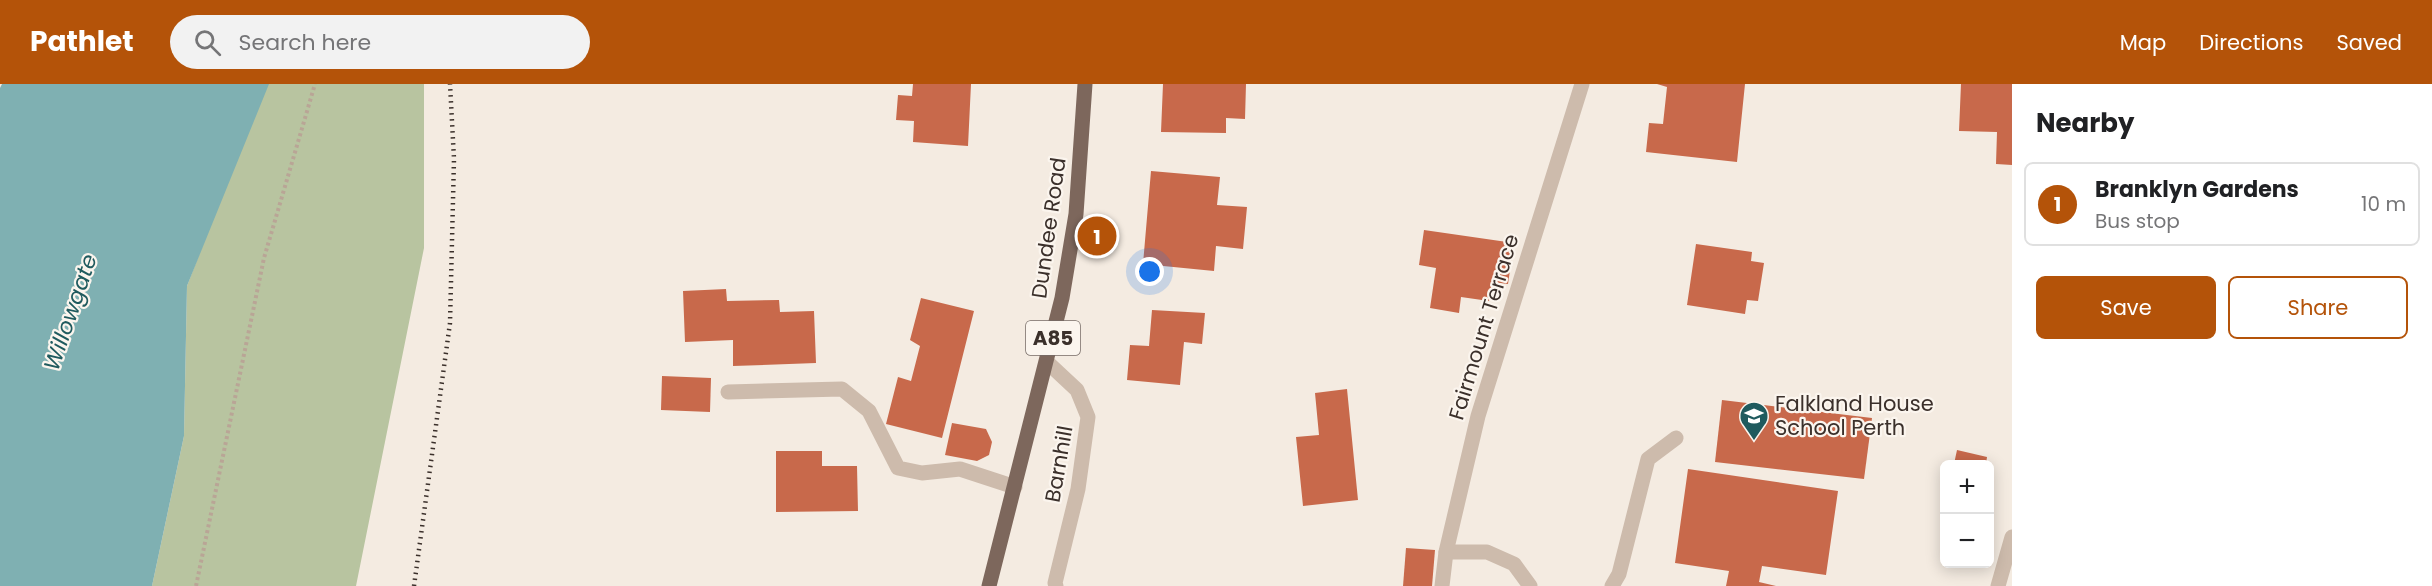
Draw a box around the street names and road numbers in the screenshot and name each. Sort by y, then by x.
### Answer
street label: Dundee Road [1024,156,1073,300]
street label: Fairmount Terrace [1441,230,1526,423]
road number: A85 [1026,321,1080,355]
street label: Barnhill [1038,423,1079,504]

